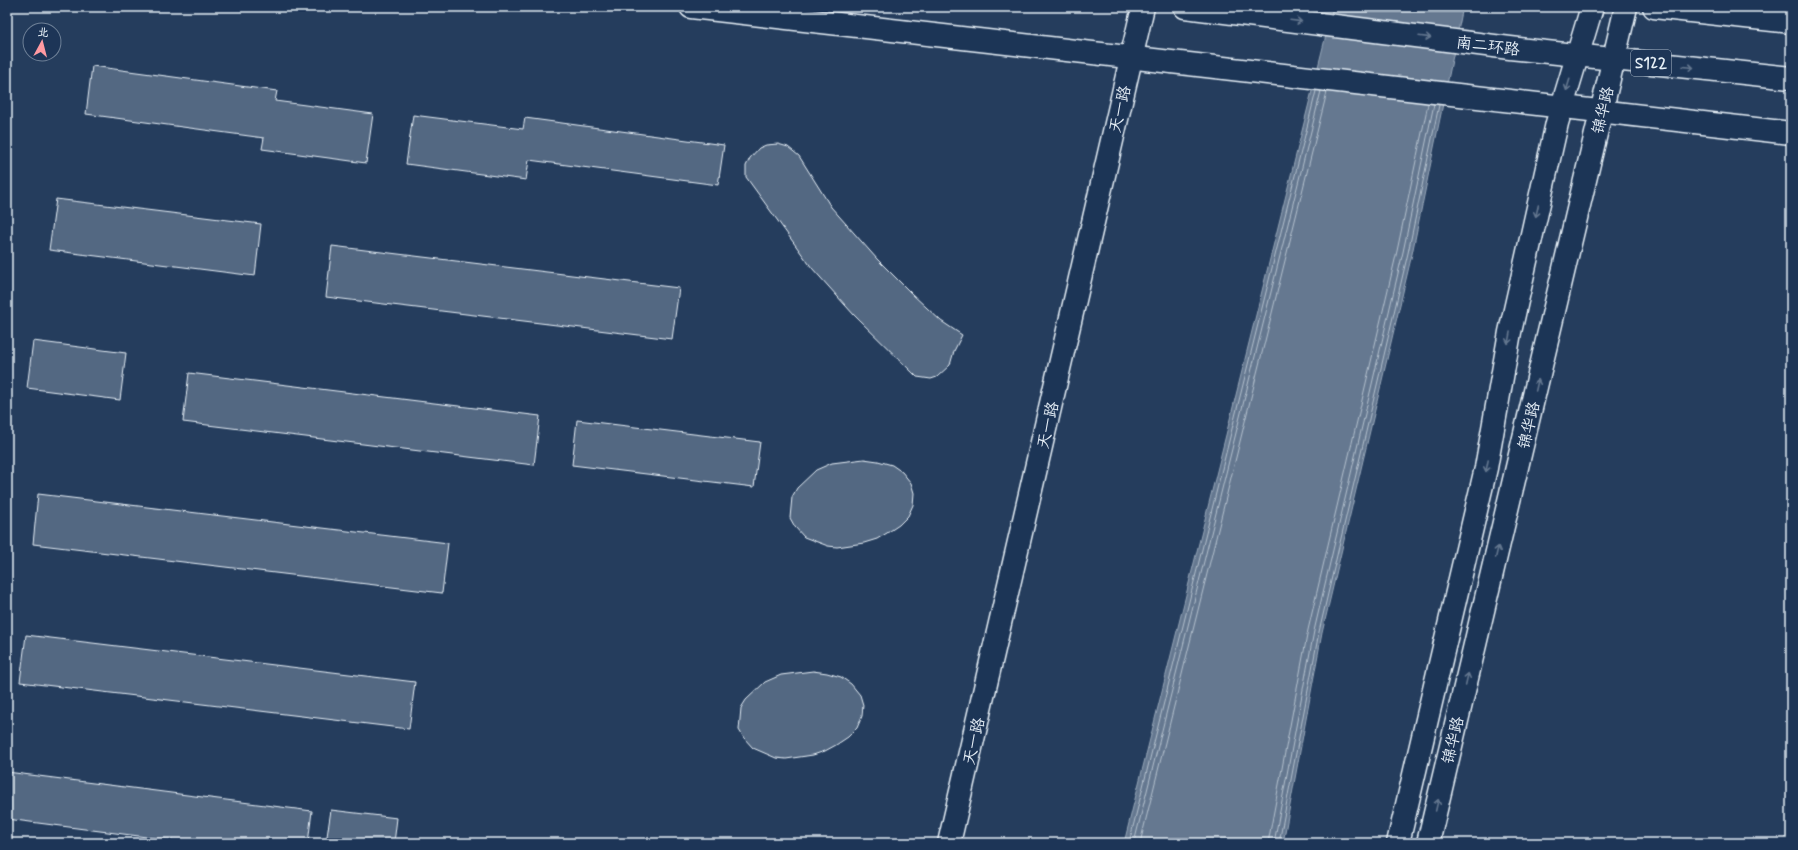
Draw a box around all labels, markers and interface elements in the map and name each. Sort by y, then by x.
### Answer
one-way arrow [1289,17,1302,25]
north arrow [22,22,62,62]
text: 北 [37,25,49,41]
street label: 南二环路 [1455,32,1521,61]
one-way arrow [1418,33,1431,41]
road number: S122 [1631,50,1671,76]
one-way arrow [1681,63,1694,71]
one-way arrow [1564,78,1571,91]
street label: 天一路 [1105,84,1136,135]
street label: 锦华路 [1588,85,1619,136]
one-way arrow [1533,204,1540,217]
one-way arrow [1505,331,1513,344]
one-way arrow [1534,379,1541,392]
street label: 天一路 [1033,400,1064,451]
street label: 锦华路 [1514,400,1545,451]
one-way arrow [1482,459,1490,472]
one-way arrow [1494,546,1502,559]
one-way arrow [1464,672,1471,685]
street label: 锦华路 [1438,715,1469,766]
street label: 天一路 [959,716,990,767]
one-way arrow [1434,799,1441,812]

